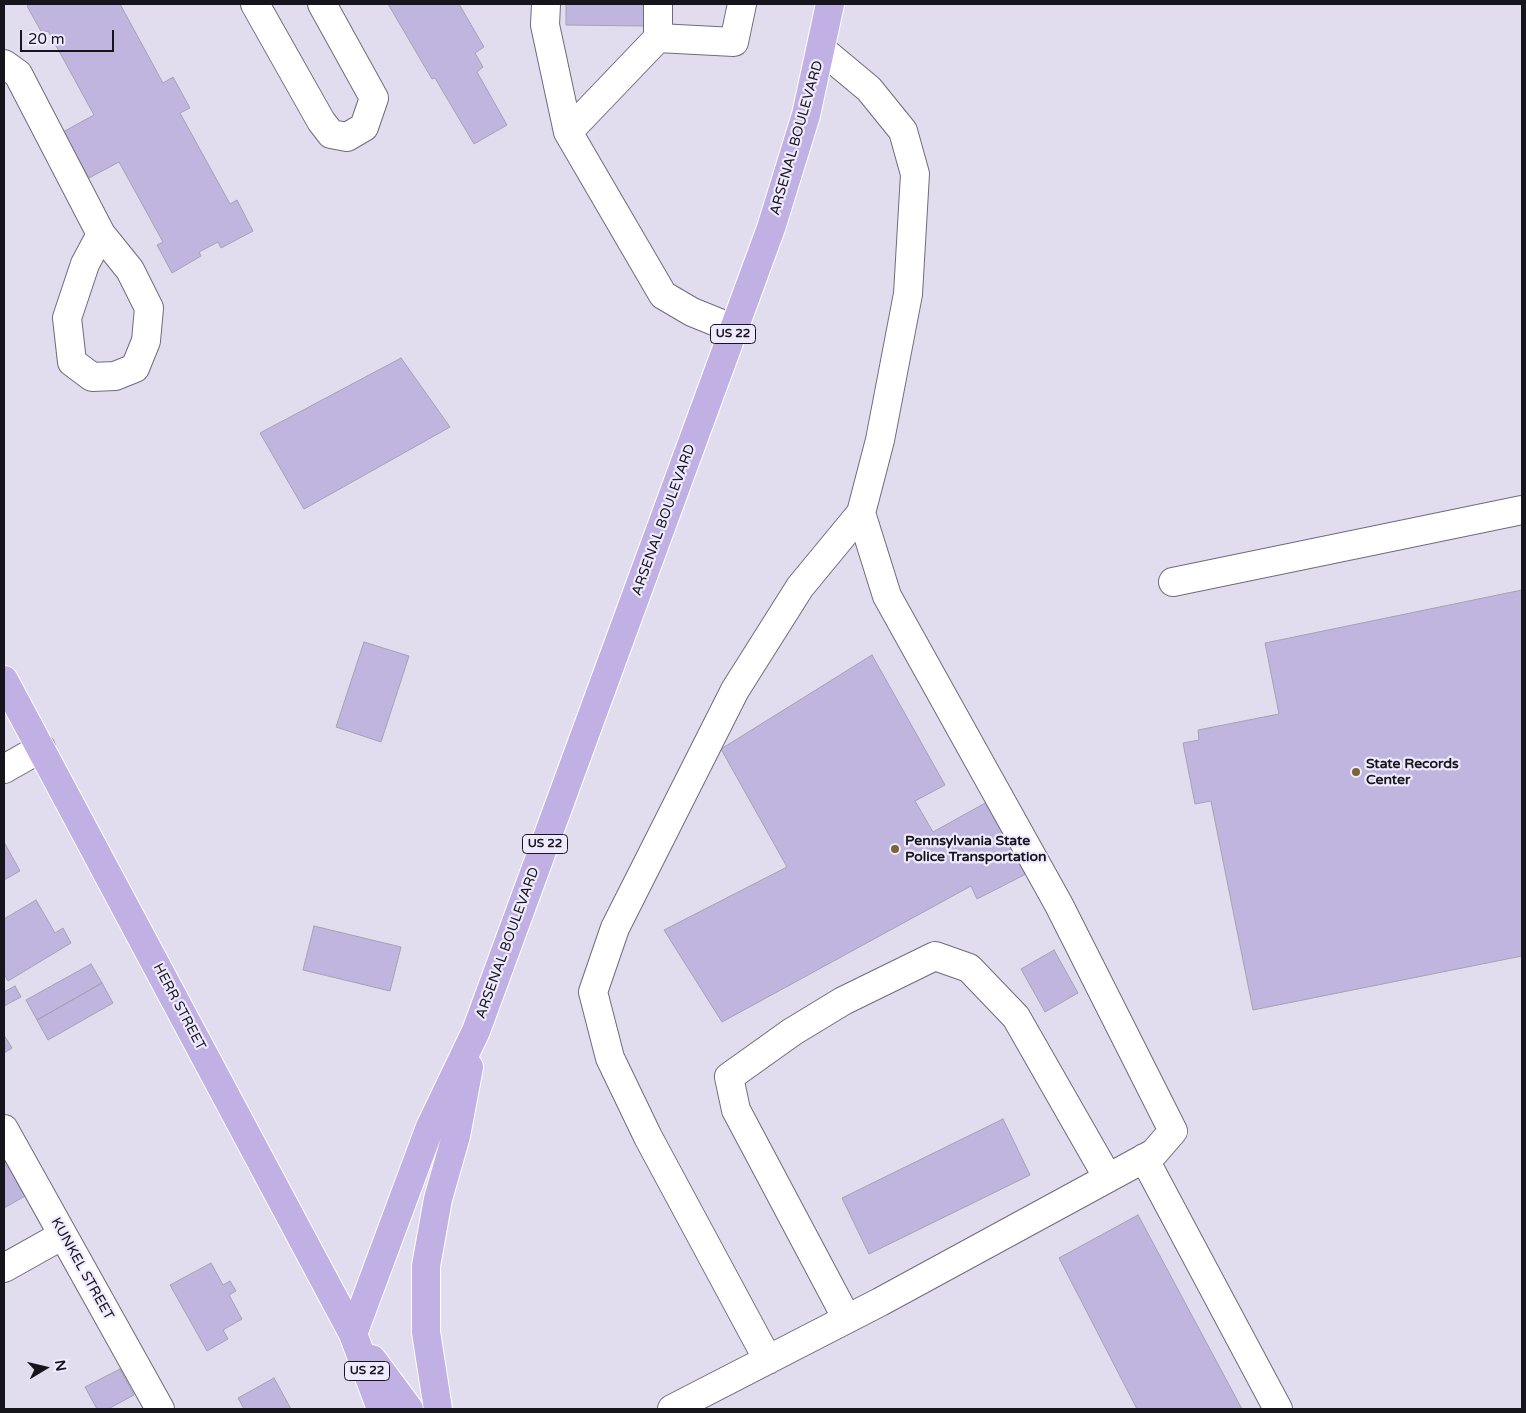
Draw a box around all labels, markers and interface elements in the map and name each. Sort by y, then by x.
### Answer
scale bar [22,20,116,52]
text: 20 m [28,30,65,48]
street label: ARSENAL BOULEVARD [767,59,827,217]
road number: US 22 [710,324,756,344]
street label: ARSENAL BOULEVARD [629,442,699,598]
place label: State Records Center [1366,756,1459,789]
marker: State Records Center [1350,766,1362,778]
place label: Pennsylvania State Police Transportation [905,833,1046,866]
road number: US 22 [522,834,568,854]
marker: Pennsylvania State Police Transportation [889,843,901,855]
street label: ARSENAL BOULEVARD [473,865,543,1021]
street label: HERR STREET [149,961,209,1053]
street label: KUNKEL STREET [47,1215,117,1323]
north arrow [20,1343,70,1393]
text: N [51,1359,70,1372]
road number: US 22 [344,1362,390,1380]

